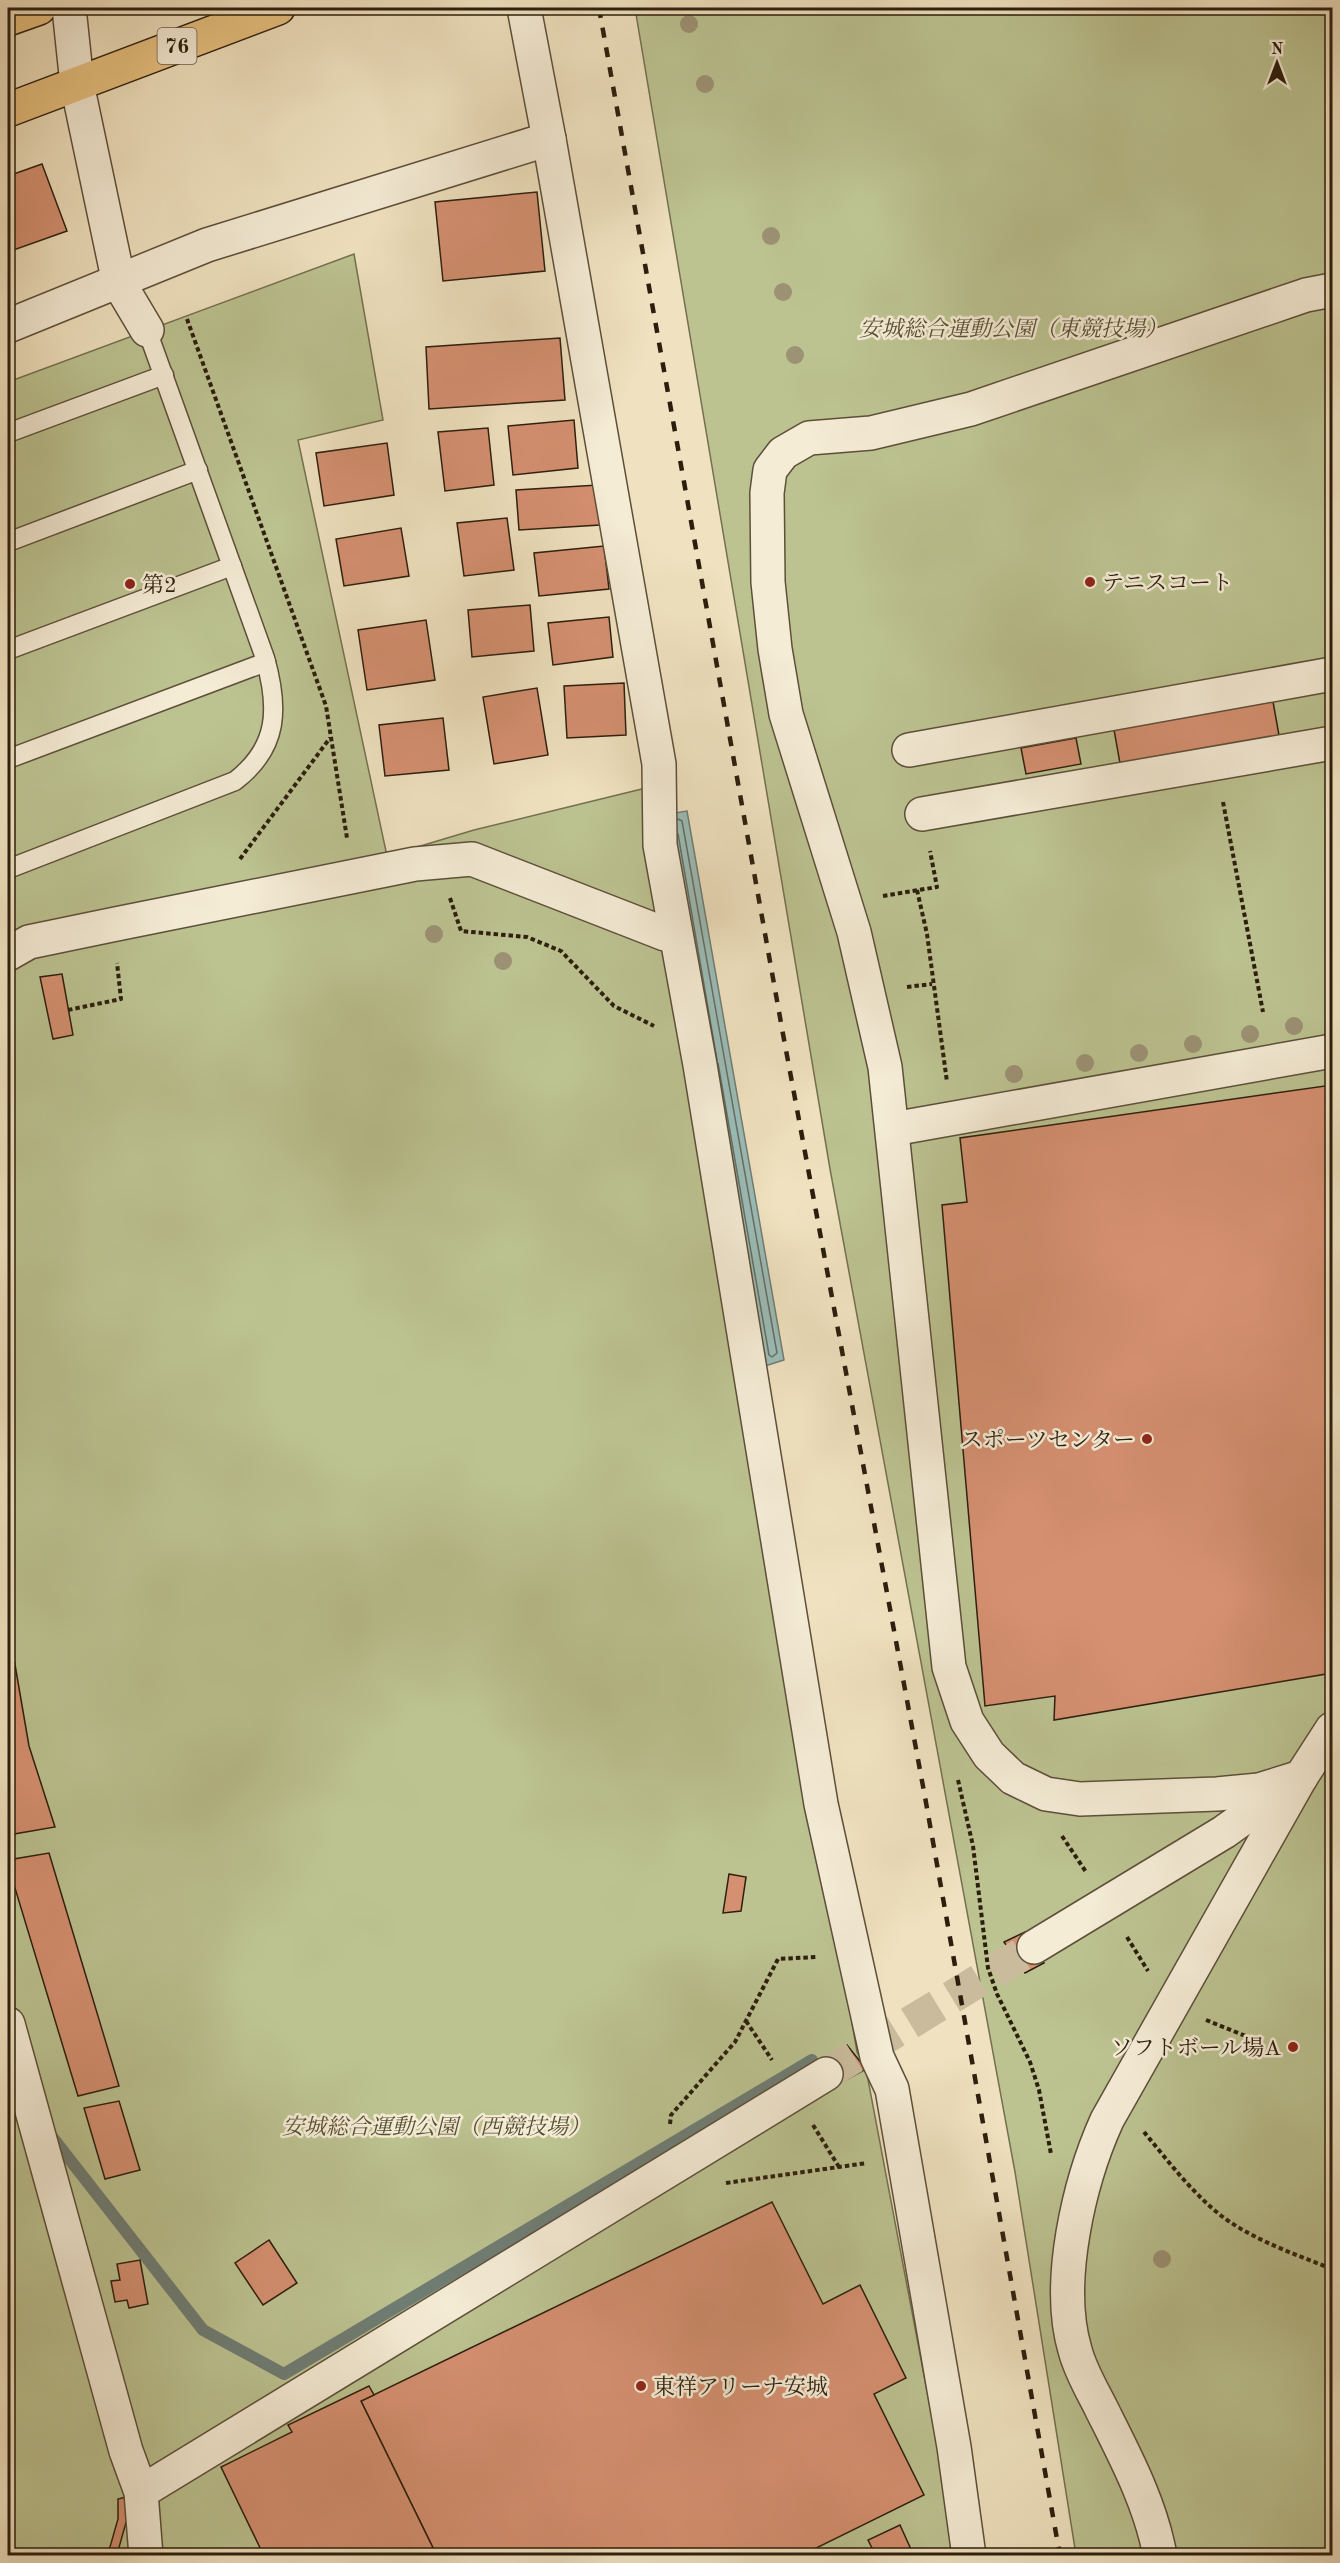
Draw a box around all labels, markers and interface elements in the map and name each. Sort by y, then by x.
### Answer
road number: 76 [158,28,196,64]
north arrow [1247,33,1307,93]
text: N [1271,42,1284,58]
park label: 安城総合運動公園（東競技場） [859,317,1167,341]
place label: 第2 [142,573,177,597]
place label: テニスコート [1102,573,1233,595]
marker: テニスコート [1083,575,1097,589]
marker: 第2 [123,577,137,591]
place label: スポーツセンター [961,1429,1135,1452]
marker: スポーツセンター [1140,1432,1154,1446]
place label: ソフトボール場A [1111,2036,1281,2060]
marker: ソフトボール場A [1286,2040,1300,2054]
park label: 安城総合運動公園（西競技場） [282,2115,590,2139]
place label: 東祥アリーナ安城 [653,2375,828,2399]
marker: 東祥アリーナ安城 [634,2379,648,2393]

